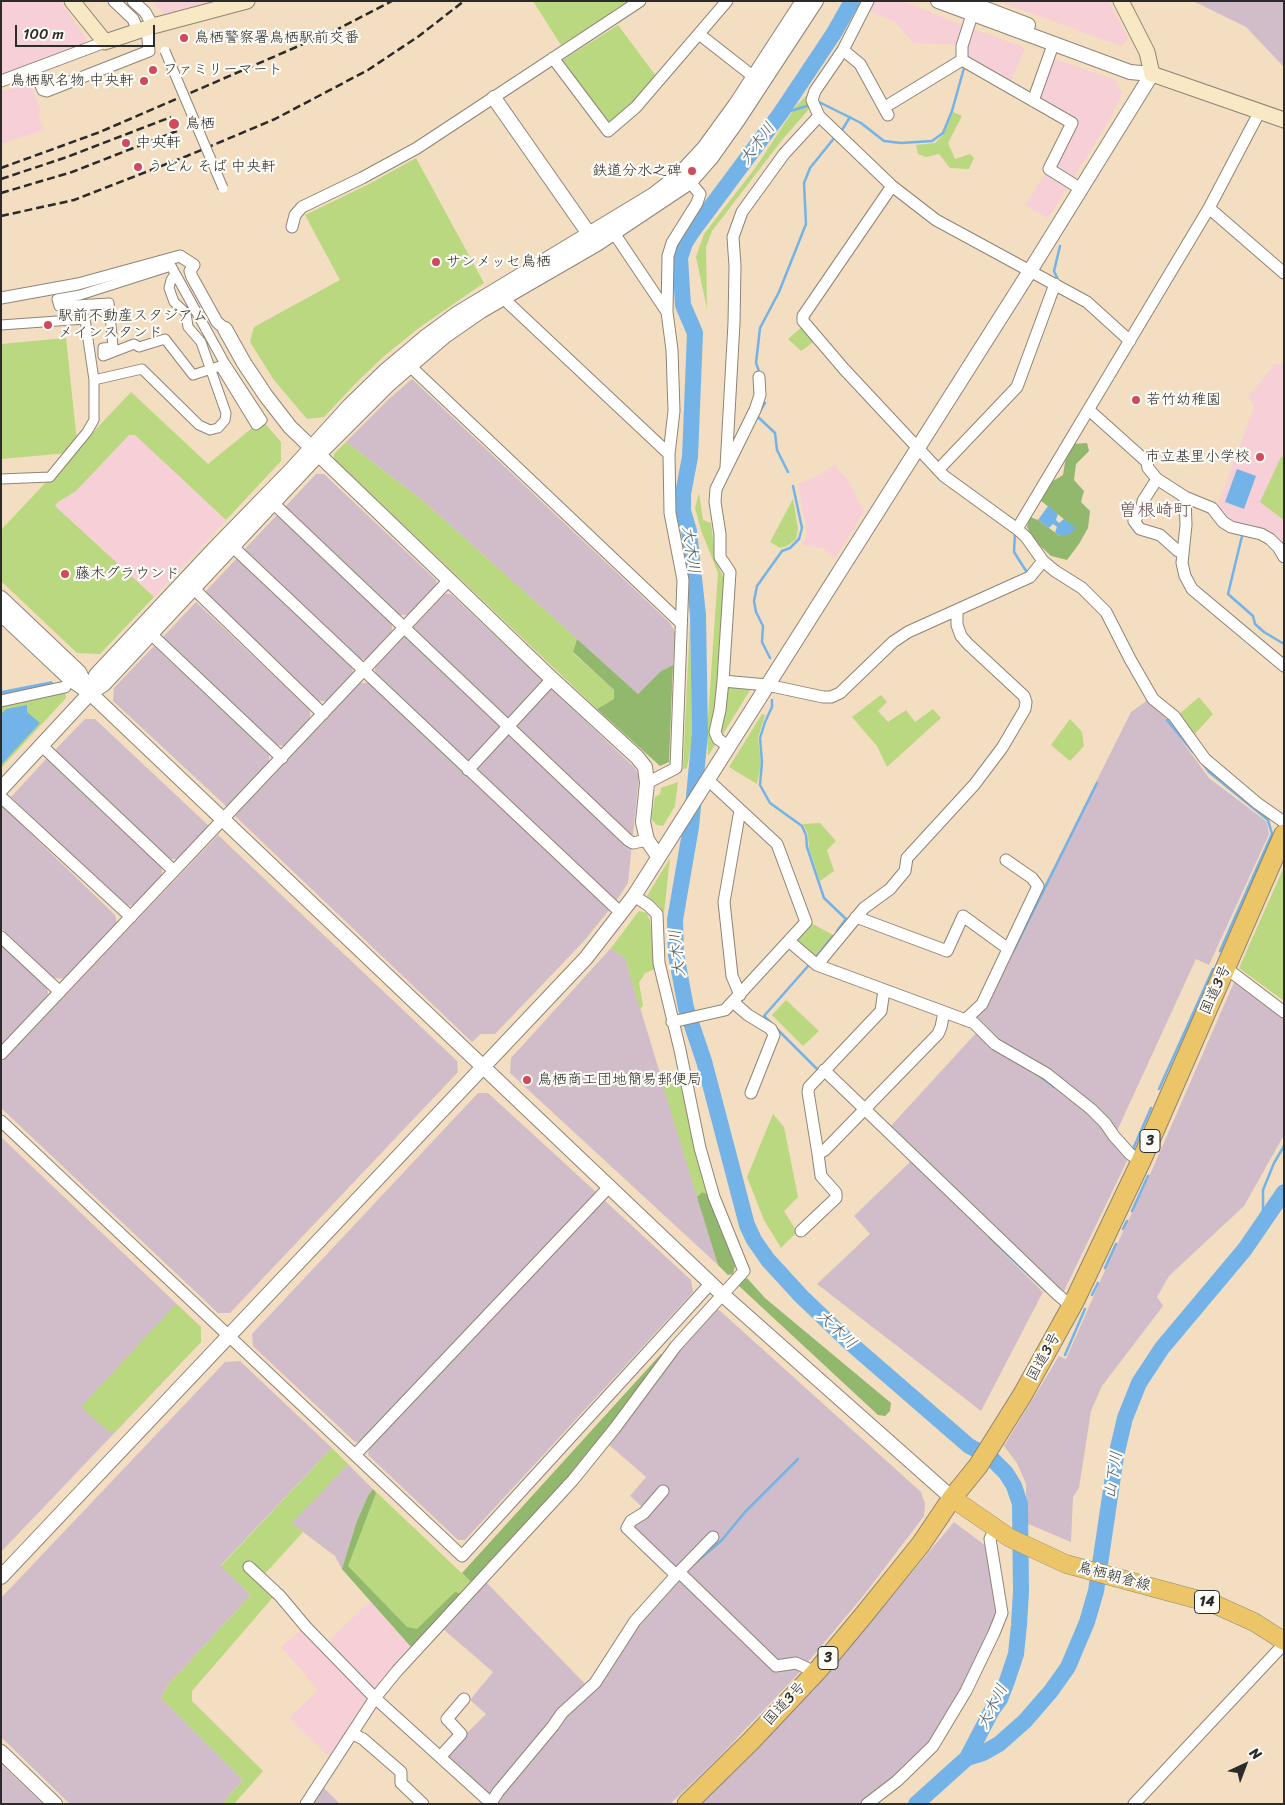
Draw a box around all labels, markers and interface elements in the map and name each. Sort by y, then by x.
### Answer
scale bar [18,15,158,47]
text: 100 m [23,21,64,47]
place label: 鳥栖警察署鳥栖駅前交番 [194,29,359,47]
marker: 鳥栖警察署鳥栖駅前交番 [178,32,190,44]
place label: ファミリーマート [163,61,283,79]
marker: ファミリーマート [147,64,159,76]
place label: 鳥栖駅名物 中央軒 [10,72,134,90]
marker: 鳥栖駅名物 中央軒 [138,75,150,87]
place label: 鳥栖 [185,115,215,133]
marker: 鳥栖 [167,117,181,131]
water label: 大木川 [736,119,780,169]
place label: 中央軒 [136,134,181,152]
marker: 中央軒 [120,137,132,149]
place label: うどん そば 中央軒 [148,158,276,176]
marker: うどん そば 中央軒 [132,161,144,173]
place label: 鉄道分水之碑 [592,162,682,180]
marker: 鉄道分水之碑 [686,165,698,177]
place label: サンメッセ鳥栖 [446,253,551,271]
marker: サンメッセ鳥栖 [430,256,442,268]
place label: 駅前不動産スタジアム メインスタンド [58,307,208,342]
marker: 駅前不動産スタジアム メインスタンド [42,319,54,331]
place label: 若竹幼稚園 [1146,391,1221,409]
marker: 若竹幼稚園 [1130,394,1142,406]
place label: 市立基里小学校 [1145,448,1250,466]
marker: 市立基里小学校 [1254,451,1266,463]
district label: 曽根崎町 [1119,500,1191,522]
water label: 大木川 [677,525,703,575]
place label: 藤木グラウンド [75,565,180,583]
marker: 藤木グラウンド [59,568,71,580]
water label: 大木川 [666,928,690,978]
street label: 国道3号 [1197,962,1235,1018]
place label: 鳥栖商工団地簡易郵便局 [537,1071,702,1089]
marker: 鳥栖商工団地簡易郵便局 [521,1074,533,1086]
road number: 3 [1140,1130,1160,1152]
water label: 大木川 [812,1307,860,1353]
street label: 国道3号 [1023,1329,1065,1385]
water label: 山下川 [1101,1450,1127,1500]
street label: 鳥栖朝倉線 [1075,1559,1153,1595]
road number: 14 [1194,1590,1220,1614]
road number: 3 [818,1646,838,1670]
street label: 国道3号 [760,1678,810,1730]
water label: 大木川 [974,1681,1012,1733]
north arrow [1220,1740,1270,1790]
text: N [1243,1741,1268,1766]

